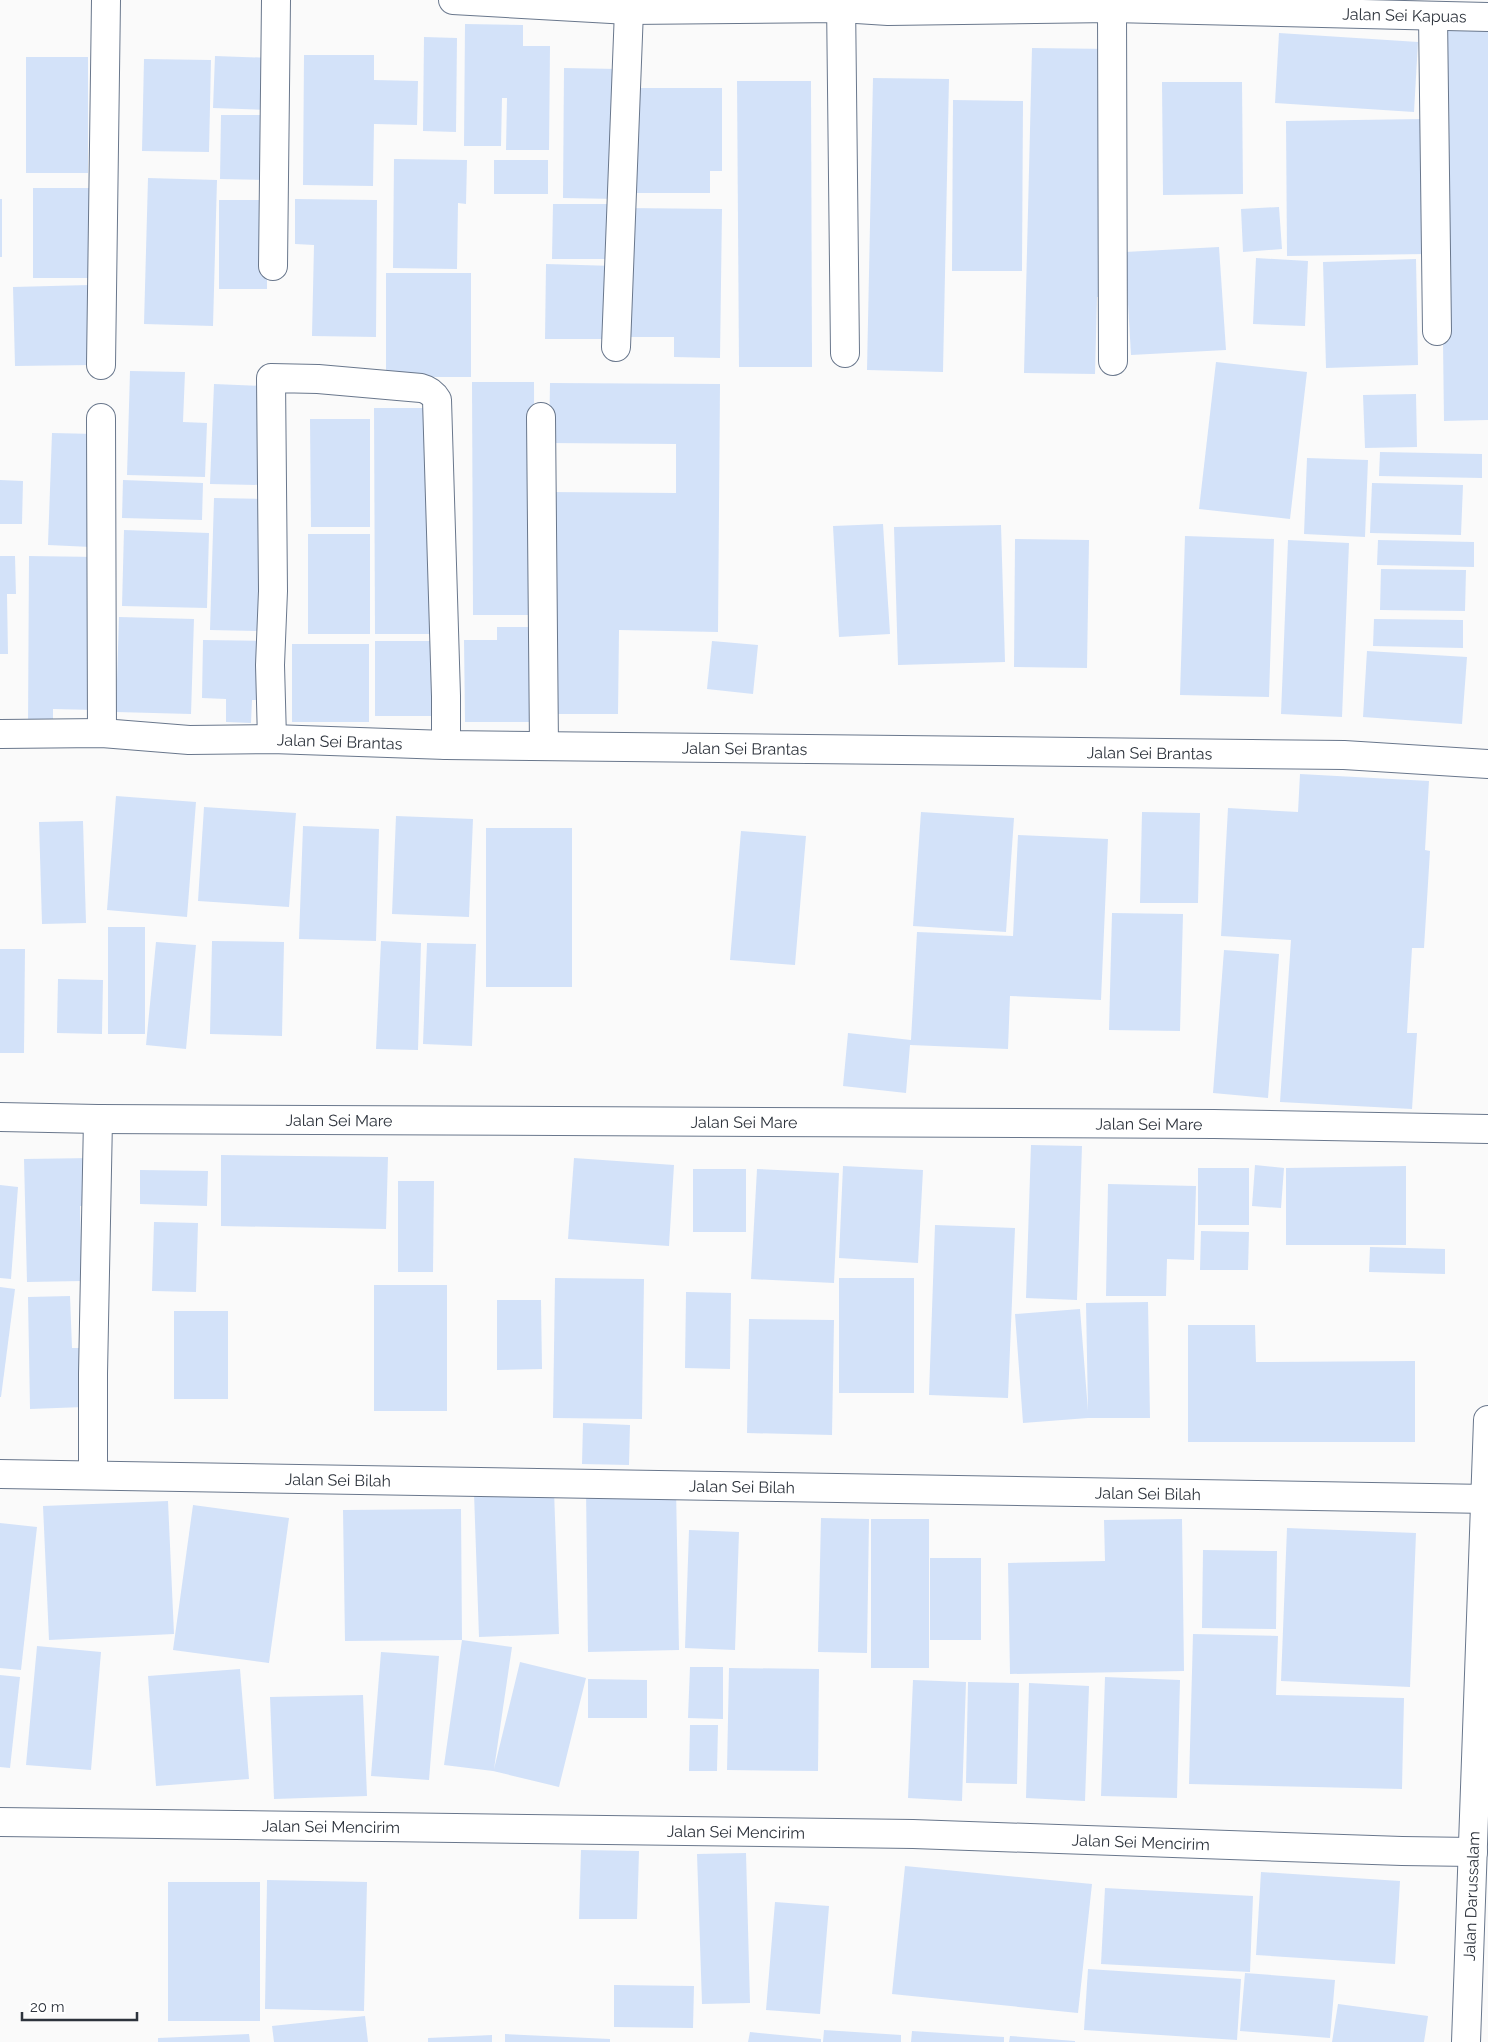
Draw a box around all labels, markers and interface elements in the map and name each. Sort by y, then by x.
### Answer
street label: Jalan Sei Kapuas [1342,5,1467,26]
street label: Jalan Sei Brantas [277,730,403,754]
street label: Jalan Sei Brantas [682,739,808,759]
street label: Jalan Sei Brantas [1087,743,1213,764]
street label: Jalan Sei Mare [285,1111,393,1130]
street label: Jalan Sei Mare [690,1113,798,1132]
street label: Jalan Sei Mare [1095,1114,1203,1134]
street label: Jalan Sei Bilah [285,1470,391,1491]
street label: Jalan Sei Bilah [689,1477,795,1497]
street label: Jalan Sei Bilah [1095,1483,1201,1504]
street label: Jalan Sei Mencirim [262,1816,400,1837]
street label: Jalan Sei Mencirim [667,1822,805,1843]
street label: Jalan Sei Mencirim [1071,1831,1210,1854]
street label: Jalan Darussalam [1460,1831,1483,1961]
scale bar [22,1990,138,2022]
text: 20 m [30,1998,65,2016]

